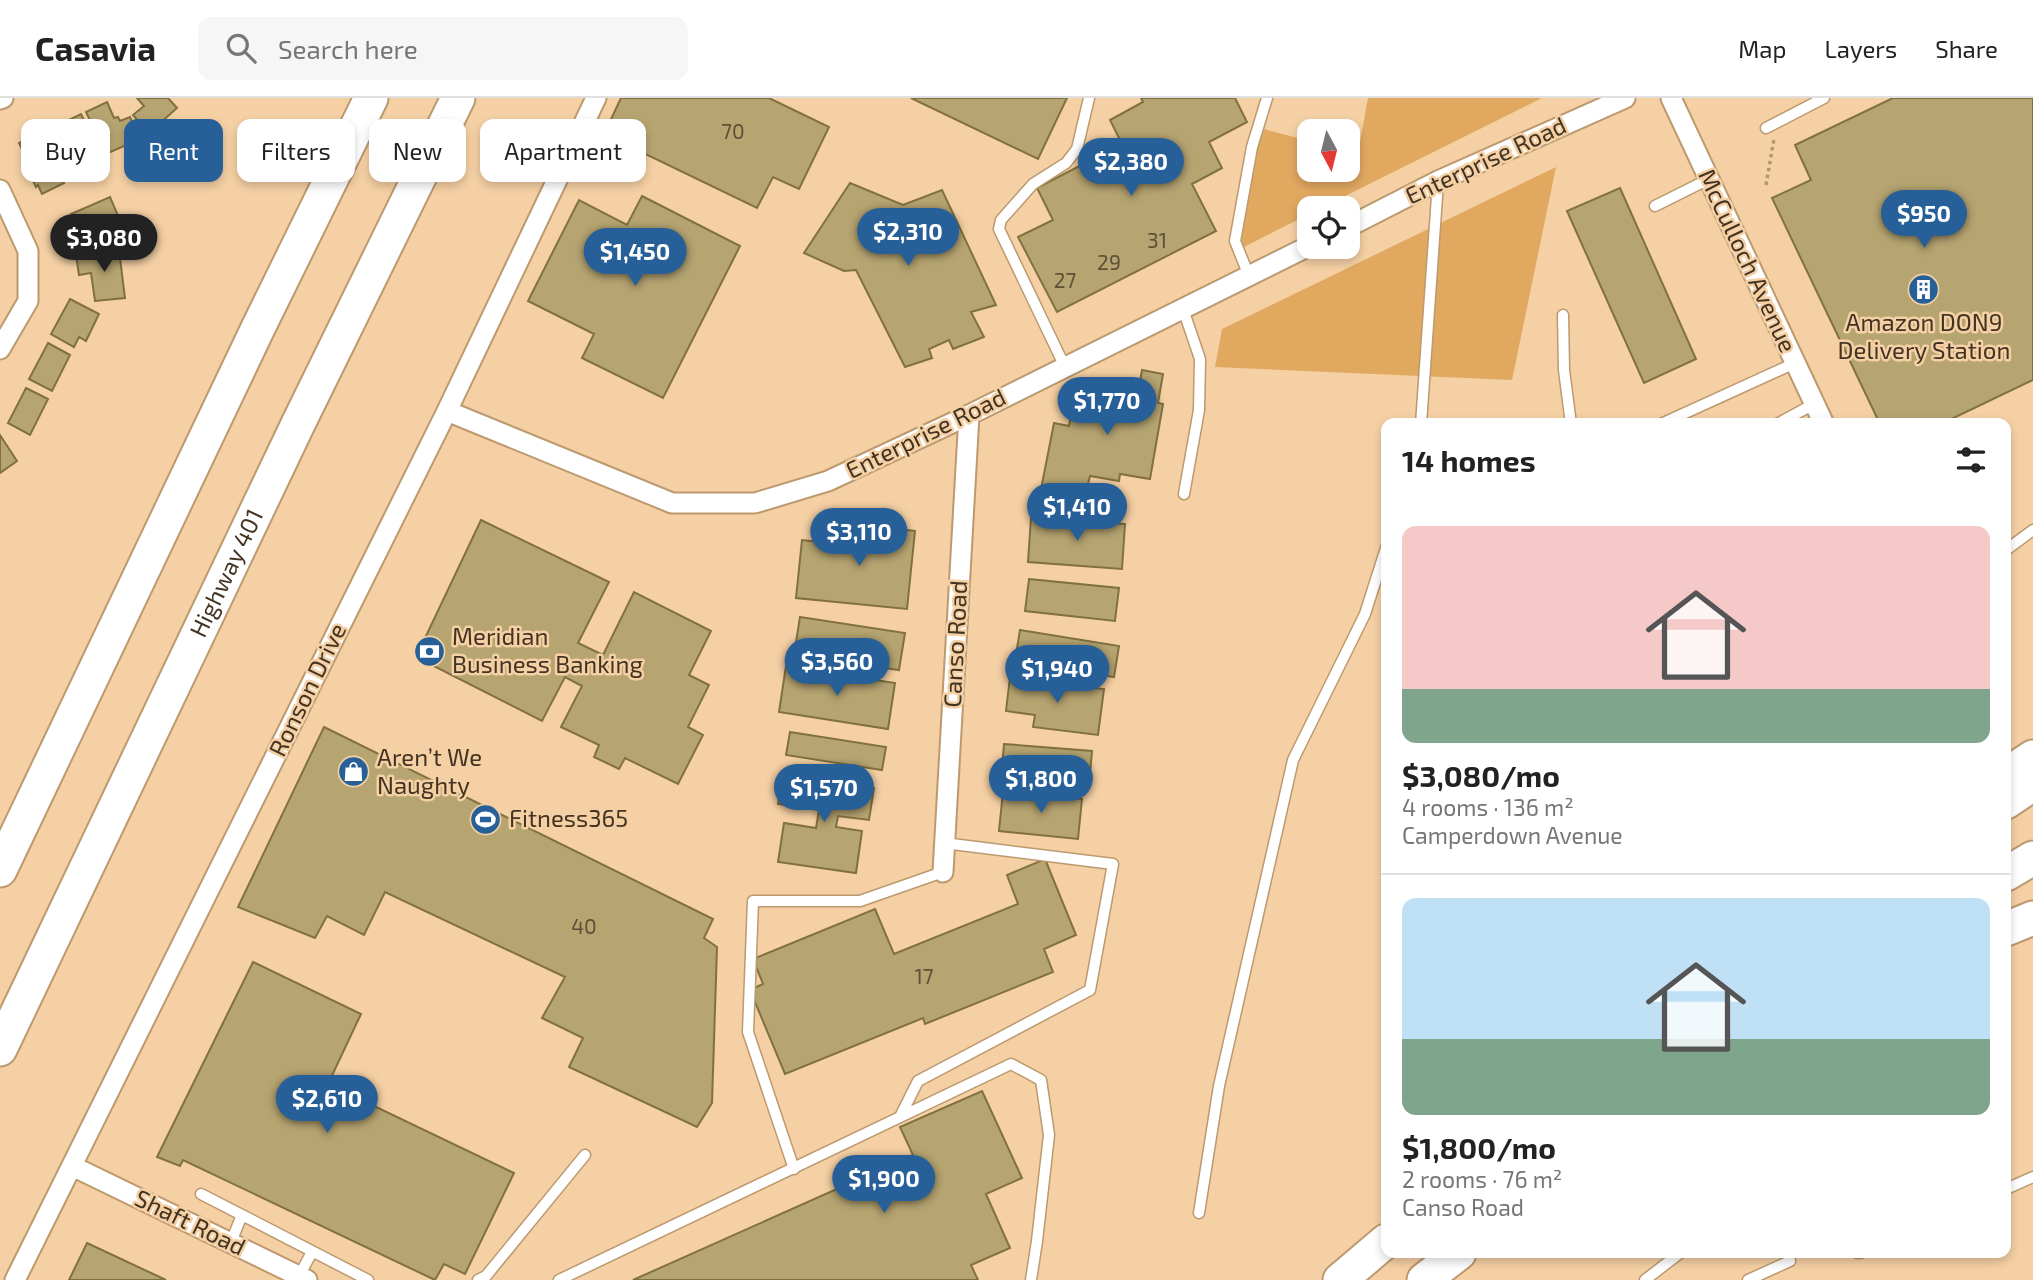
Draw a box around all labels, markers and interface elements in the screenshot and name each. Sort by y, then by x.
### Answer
search box [198,17,688,80]
text: Casavia [35,28,156,68]
icon: search [222,29,260,67]
text: Search here [278,33,418,64]
text: Map [1738,34,1786,63]
text: Layers [1824,34,1897,63]
text: Share [1935,34,1998,63]
street label: Enterprise Road [1400,110,1570,210]
house number: 70 [721,118,745,143]
chip: Buy [21,119,110,182]
chip: Rent [124,119,223,182]
chip: Filters [237,119,355,182]
chip: New [369,119,466,182]
chip: Apartment [480,119,646,182]
north arrow [1297,119,1360,182]
map controls [1297,119,1360,259]
pin: $2,380 [1074,139,1188,198]
text: $2,380 [1094,147,1168,175]
street label: McCulloch Avenue [1693,164,1804,357]
pin: $950 [1883,190,1965,250]
button: locate [1297,196,1360,259]
text: $950 [1897,199,1951,227]
pin: $2,310 [851,208,965,268]
pin: $3,080 [47,214,161,274]
text: $2,310 [873,217,943,245]
text: $3,080 [66,223,142,251]
house number: 31 [1147,227,1167,252]
pin: $1,450 [578,228,692,288]
text: $1,450 [600,237,670,265]
house number: 29 [1097,249,1121,274]
house number: 27 [1054,267,1077,292]
building icon: Amazon DON9 Delivery Station [1907,272,1941,306]
place label: Amazon DON9 Delivery Station [1838,307,2010,364]
pin: $1,770 [1050,378,1164,437]
street label: Enterprise Road [841,381,1010,484]
text: $1,770 [1074,386,1140,414]
icon: filters [1952,441,1990,479]
text: 14 homes [1402,442,1536,478]
pin: $1,410 [1020,484,1134,543]
text: $1,410 [1043,492,1111,520]
street label: Highway 401 [183,504,268,641]
pin: $3,110 [802,508,916,568]
text: $3,110 [826,517,892,545]
icon: home [1633,572,1759,698]
street label: Canso Road [937,580,972,708]
street label: Ronson Drive [262,618,351,761]
place label: Meridian Business Banking [452,621,643,678]
bank icon: Meridian Business Banking [412,634,446,668]
pin: $3,560 [780,638,894,698]
pin: $1,940 [1000,646,1114,705]
text: $3,560 [801,647,873,675]
text: $1,940 [1021,654,1093,682]
place label: Aren’t We Naughty [377,742,482,799]
shop icon: Aren’t We Naughty [337,755,371,789]
pin: $1,800 [984,756,1098,815]
text: $3,080/mo [1402,757,1560,793]
pin: $1,570 [767,764,881,824]
text: $1,800 [1005,764,1077,792]
text: $1,570 [790,773,858,801]
text: 4 rooms · 136 m² [1402,793,1574,821]
sports icon: Fitness365 [469,802,503,836]
place label: Fitness365 [509,803,628,832]
text: Camperdown Avenue [1402,821,1623,849]
house number: 40 [571,913,597,938]
icon: home [1633,944,1759,1070]
house number: 17 [914,963,934,988]
pin: $2,610 [270,1076,384,1135]
text: $2,610 [292,1084,362,1112]
text: $1,800/mo [1402,1129,1556,1165]
pin: $1,900 [827,1156,941,1215]
text: $1,900 [848,1164,920,1192]
text: 2 rooms · 76 m² [1402,1165,1562,1193]
street label: Shaft Road [131,1182,251,1261]
text: Canso Road [1402,1193,1524,1221]

